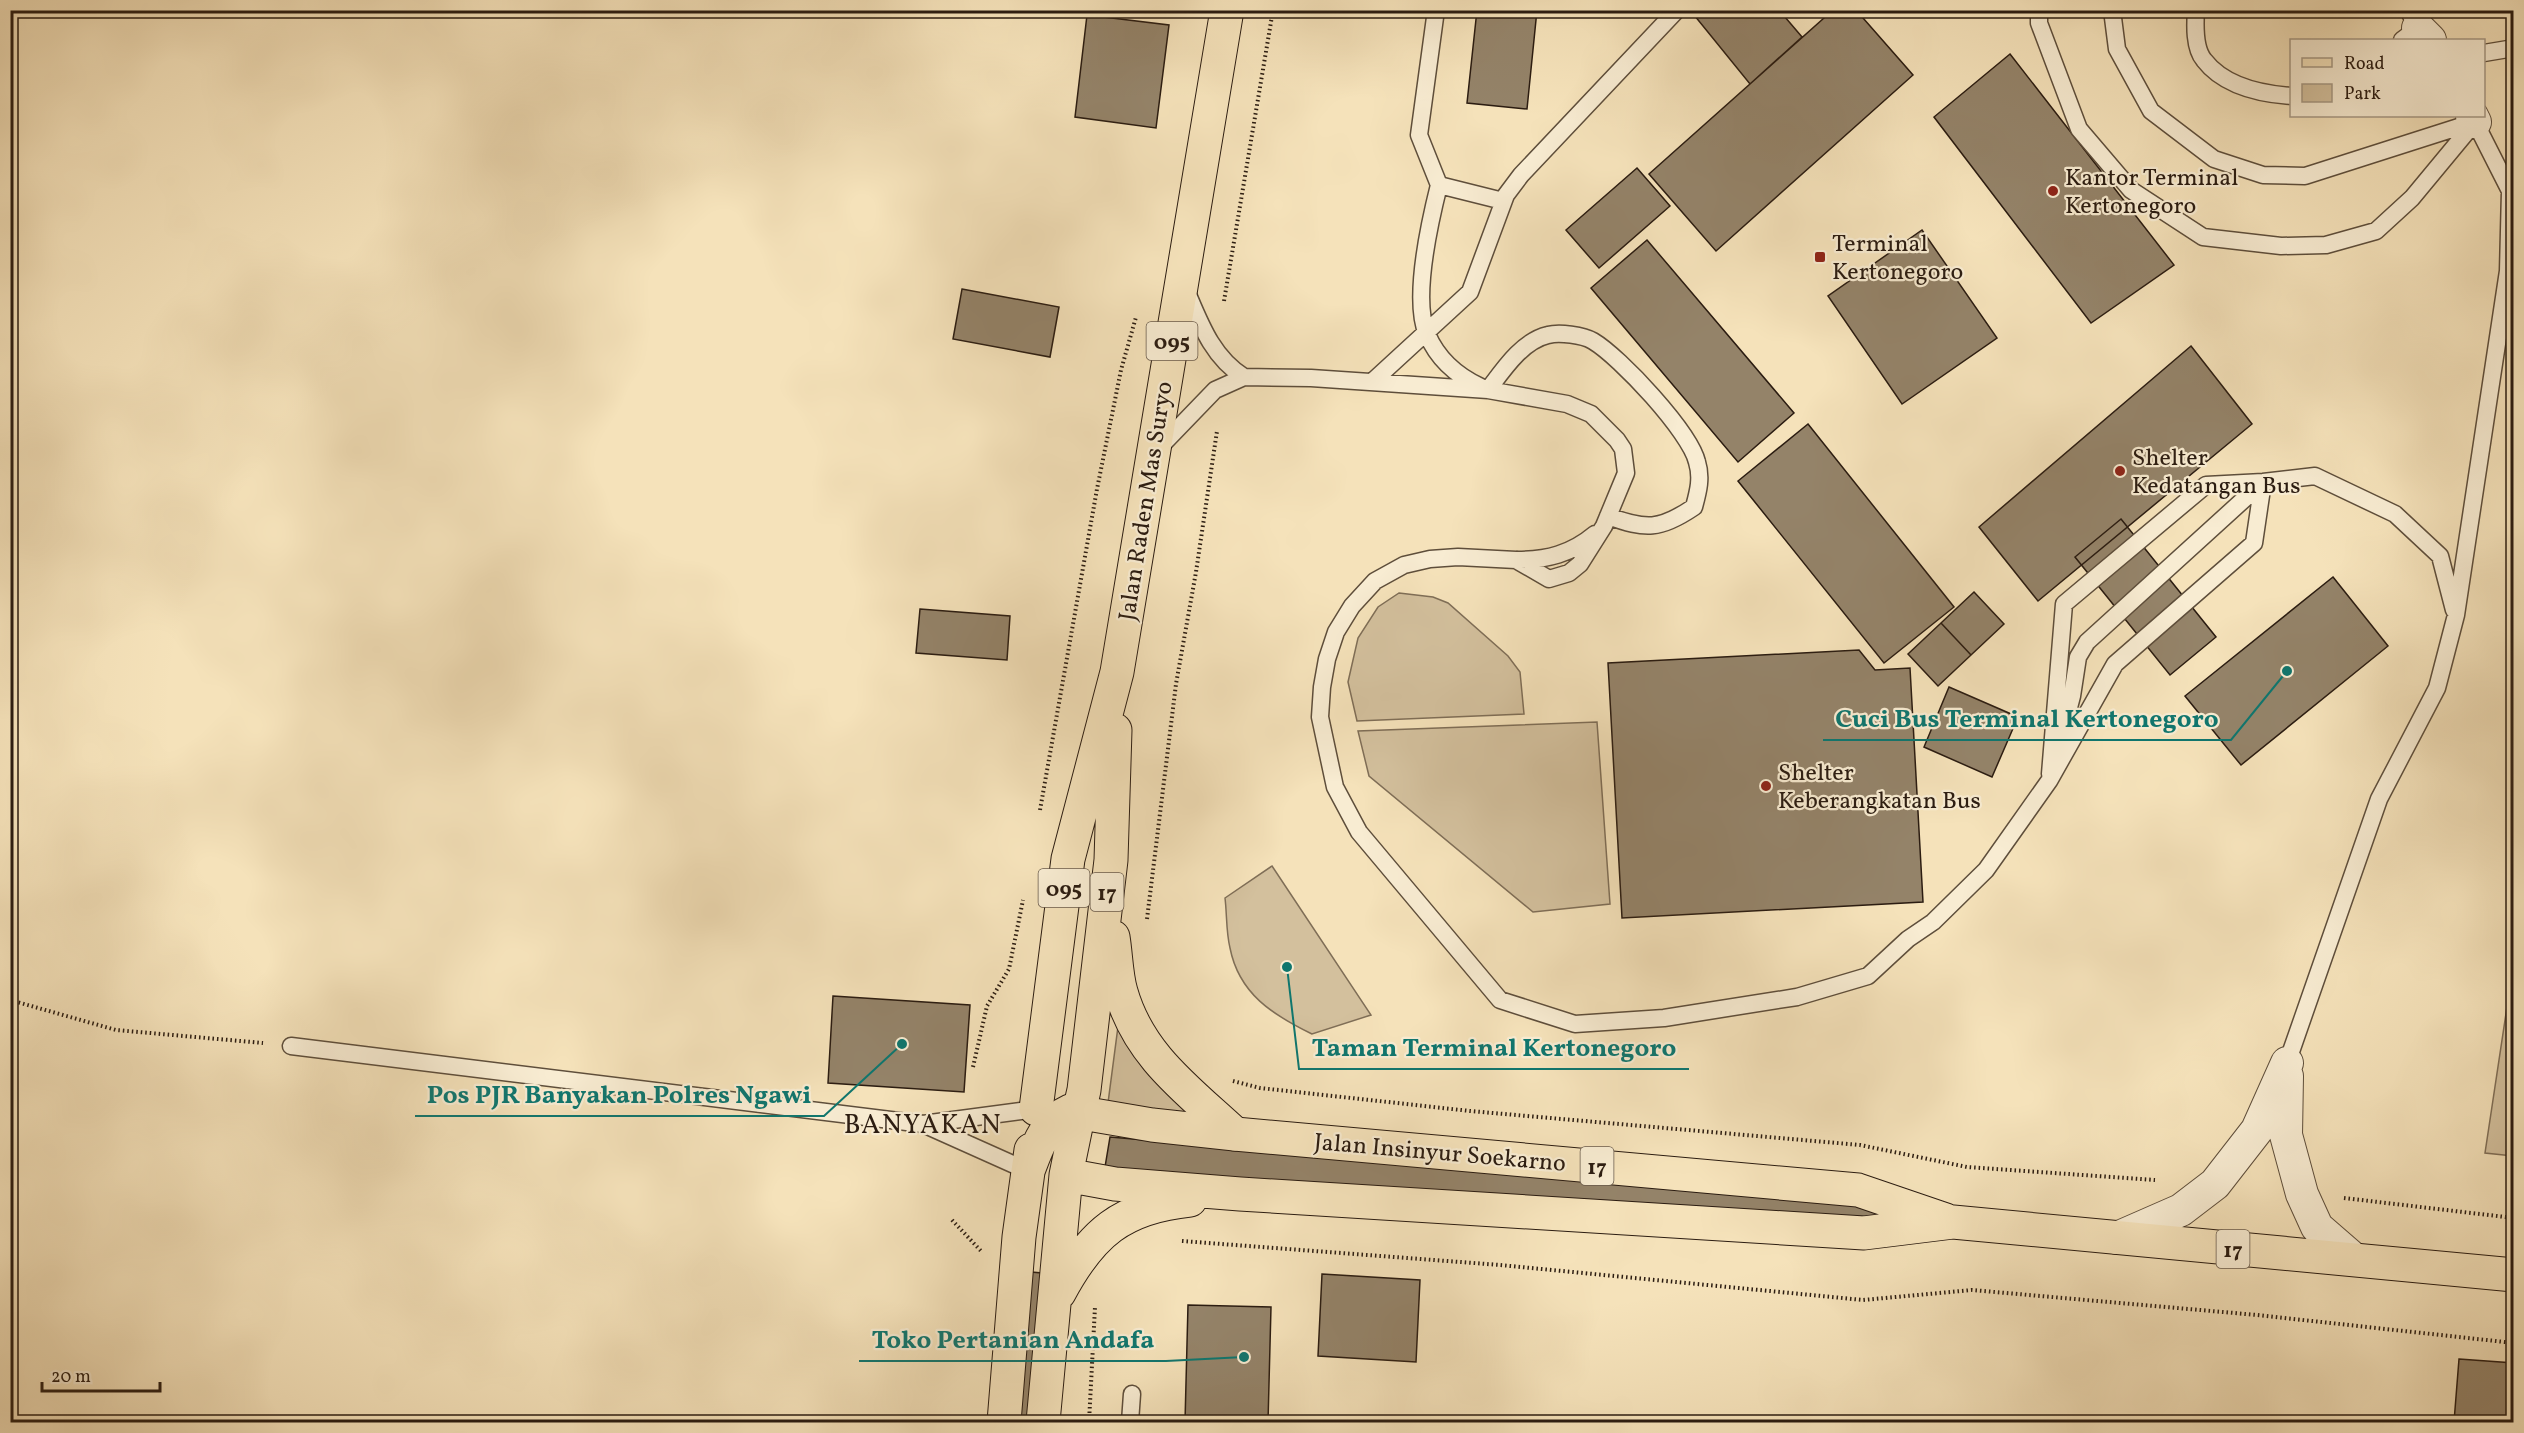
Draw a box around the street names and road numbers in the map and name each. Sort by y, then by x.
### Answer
road number: 095 [1146,322,1198,360]
street label: Jalan Raden Mas Suryo [1111,379,1183,624]
road number: 095 [1038,869,1090,907]
road number: 17 [1090,873,1124,911]
street label: Jalan Insinyur Soekarno [1312,1126,1567,1182]
road number: 17 [1580,1147,1614,1185]
road number: 17 [2216,1230,2250,1268]

